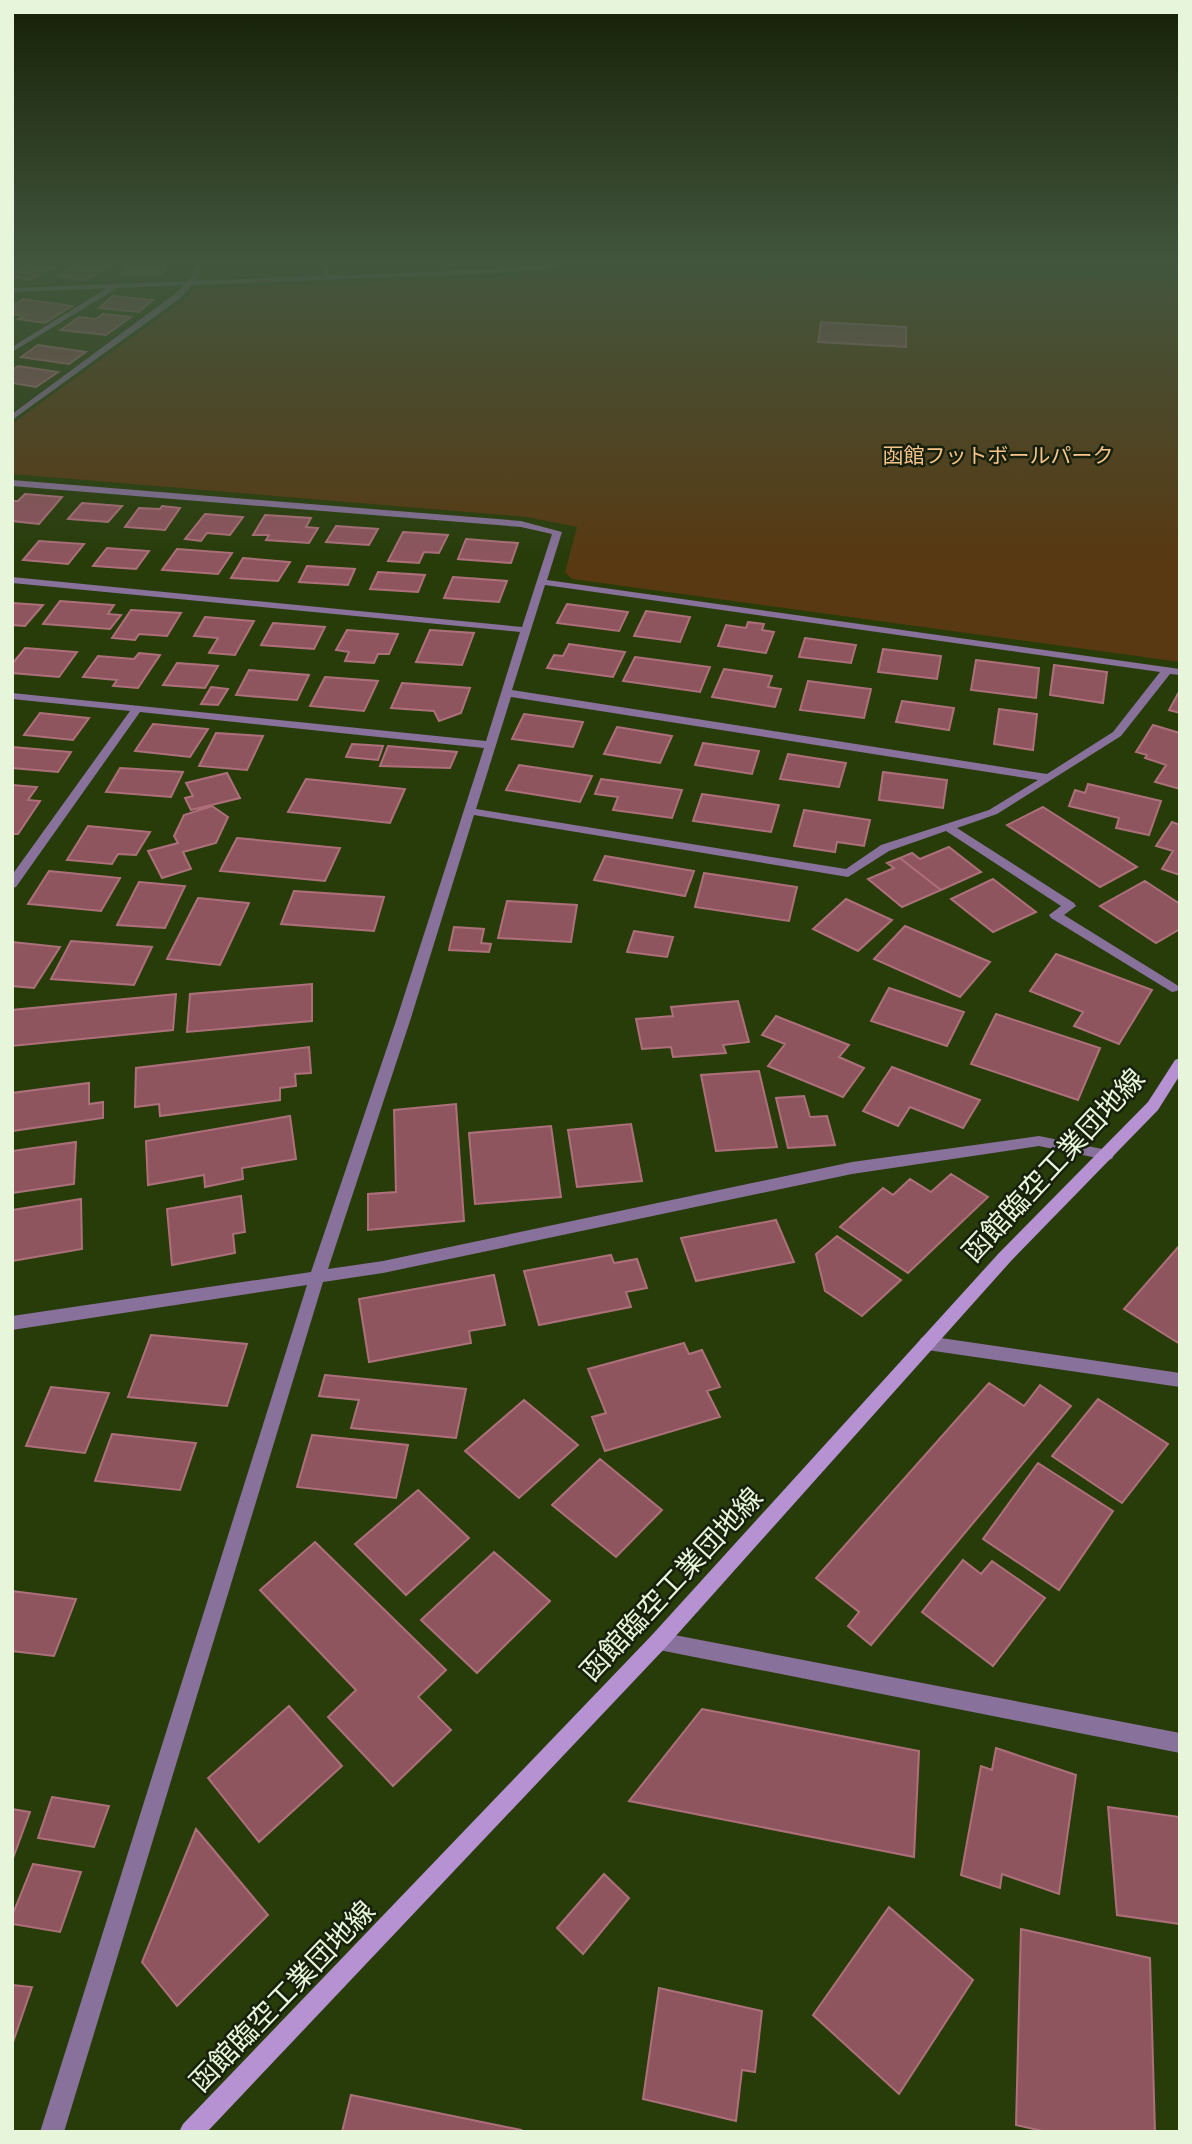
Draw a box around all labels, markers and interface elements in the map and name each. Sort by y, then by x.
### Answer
park label: 函館フットボールパーク [883,444,1114,469]
street label: 函館臨空工業団地線 [955,1062,1152,1269]
street label: 函館臨空工業団地線 [573,1481,770,1688]
street label: 函館臨空工業団地線 [183,1894,382,2099]

